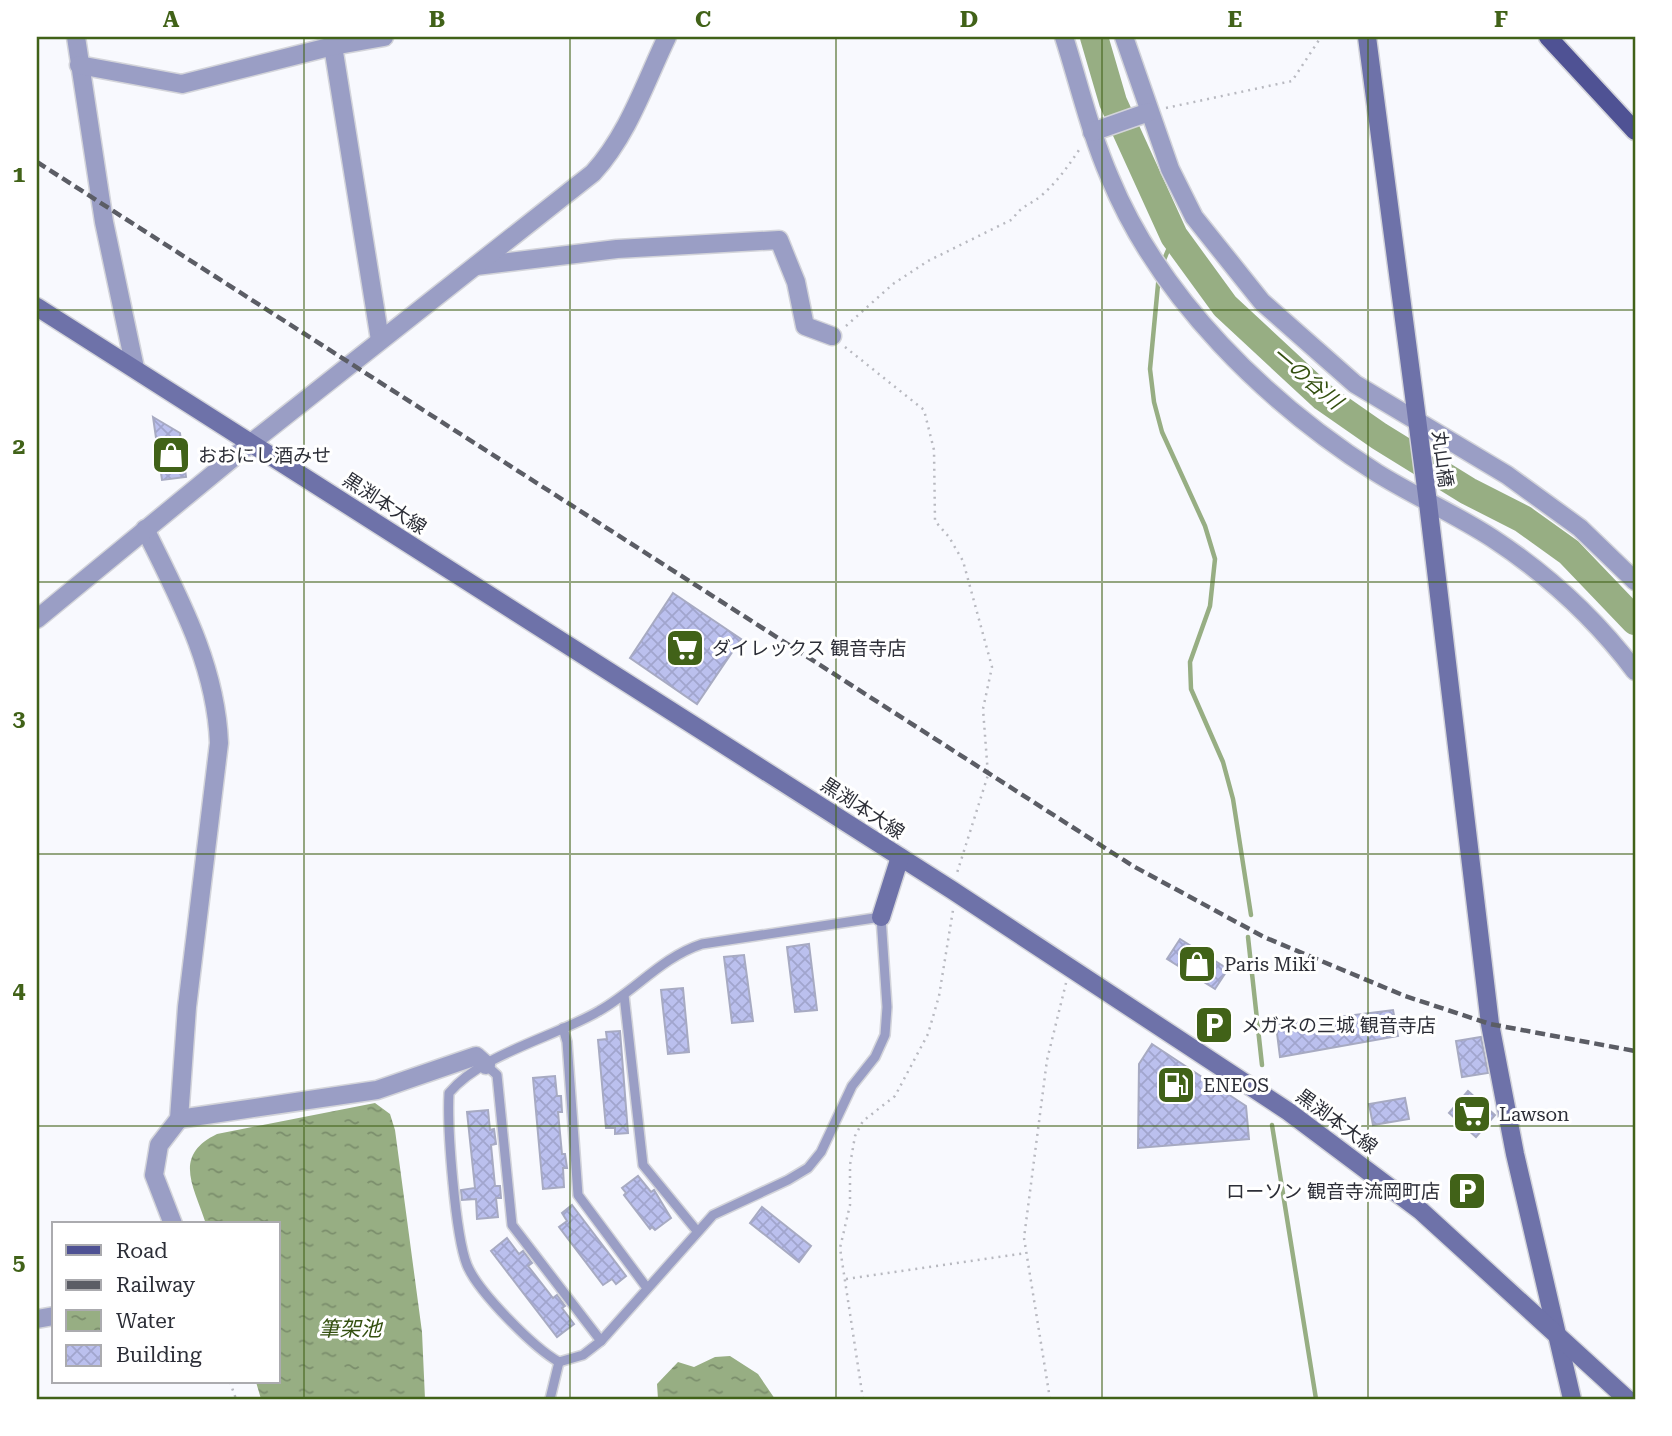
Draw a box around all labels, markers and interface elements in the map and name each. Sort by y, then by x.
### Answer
text: A [163,6,180,33]
text: B [429,6,445,33]
text: C [695,6,711,33]
text: D [960,6,978,33]
text: E [1228,6,1242,33]
text: F [1494,6,1508,33]
text: 1 [13,161,26,188]
water label: 一の谷川 [1267,342,1348,415]
street label: 丸山橋 [1428,429,1457,489]
text: 2 [13,433,25,460]
shop icon: おおにし酒みせ [150,434,192,476]
place label: おおにし酒みせ [198,444,331,467]
street label: 黒渕本大線 [339,468,431,539]
supermarket icon: ダイレックス 観音寺店 [664,627,706,669]
place label: ダイレックス 観音寺店 [712,637,906,660]
text: 3 [13,705,26,732]
street label: 黒渕本大線 [817,773,909,844]
shop icon: Paris Miki [1176,943,1218,985]
place label: Paris Miki [1224,953,1316,976]
text: 4 [13,977,26,1004]
parking icon: メガネの三城 観音寺店 [1193,1004,1235,1046]
place label: メガネの三城 観音寺店 [1241,1014,1436,1037]
fuel station icon: ENEOS [1155,1064,1197,1106]
place label: ENEOS [1203,1074,1269,1097]
street label: 黒渕本大線 [1292,1084,1382,1159]
supermarket icon: Lawson [1451,1093,1493,1135]
place label: Lawson [1499,1103,1569,1126]
parking icon: ローソン 観音寺流岡町店 [1446,1170,1488,1212]
place label: ローソン 観音寺流岡町店 [1226,1180,1440,1203]
legend [52,1222,280,1384]
text: Road [116,1239,168,1263]
text: 5 [13,1249,26,1276]
text: Railway [116,1273,196,1297]
text: Water [116,1309,176,1333]
water label: 筆架池 [319,1317,383,1341]
text: Building [116,1343,202,1367]

